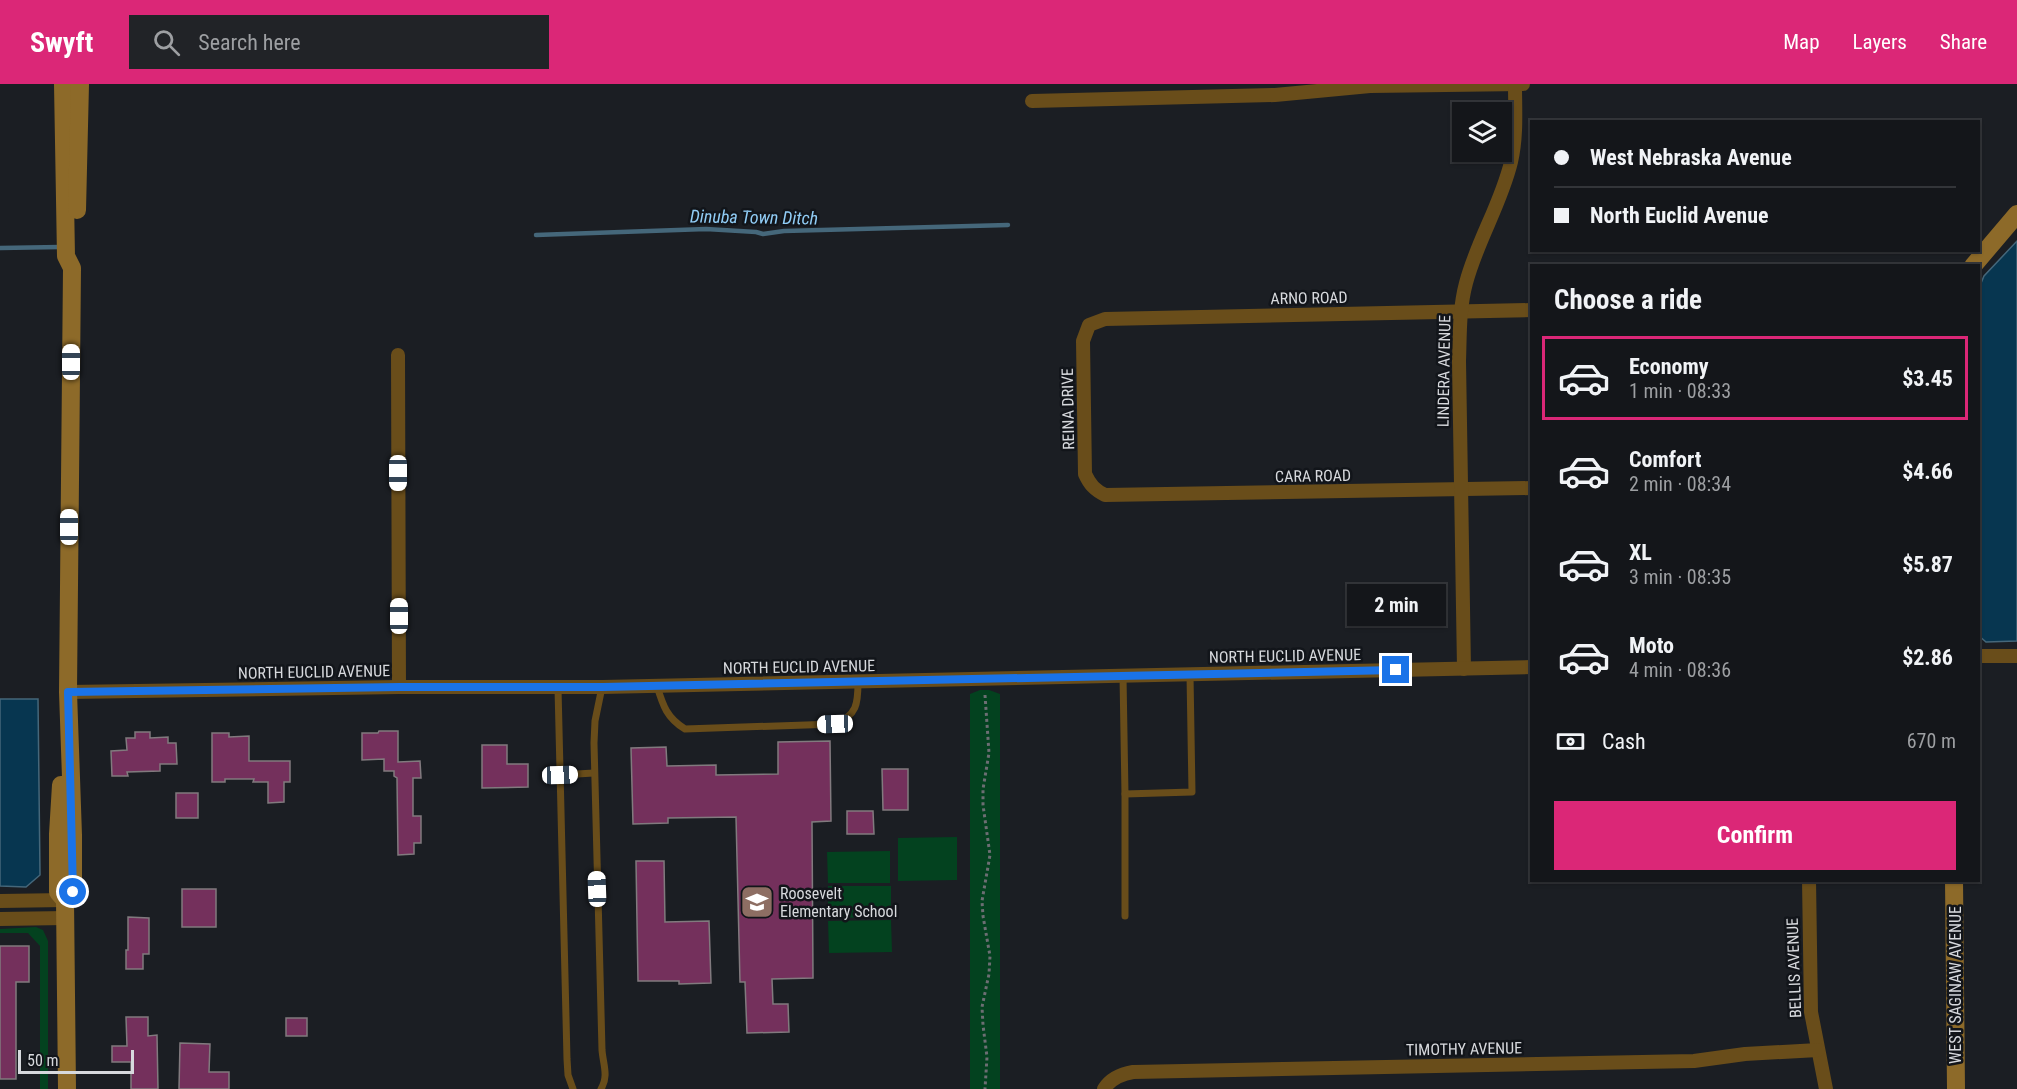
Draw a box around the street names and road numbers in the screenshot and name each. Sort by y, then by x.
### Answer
street label: ARNO ROAD [1270,288,1348,308]
street label: LINDERA AVENUE [1434,315,1454,427]
street label: REINA DRIVE [1058,368,1078,450]
street label: CARA ROAD [1275,466,1351,486]
street label: NORTH EUCLID AVENUE [1209,645,1361,667]
street label: NORTH EUCLID AVENUE [723,656,875,678]
street label: NORTH EUCLID AVENUE [238,661,390,683]
street label: WEST SAGINAW AVENUE [1946,906,1965,1064]
street label: BELLIS AVENUE [1783,918,1805,1018]
street label: TIMOTHY AVENUE [1406,1038,1522,1060]

